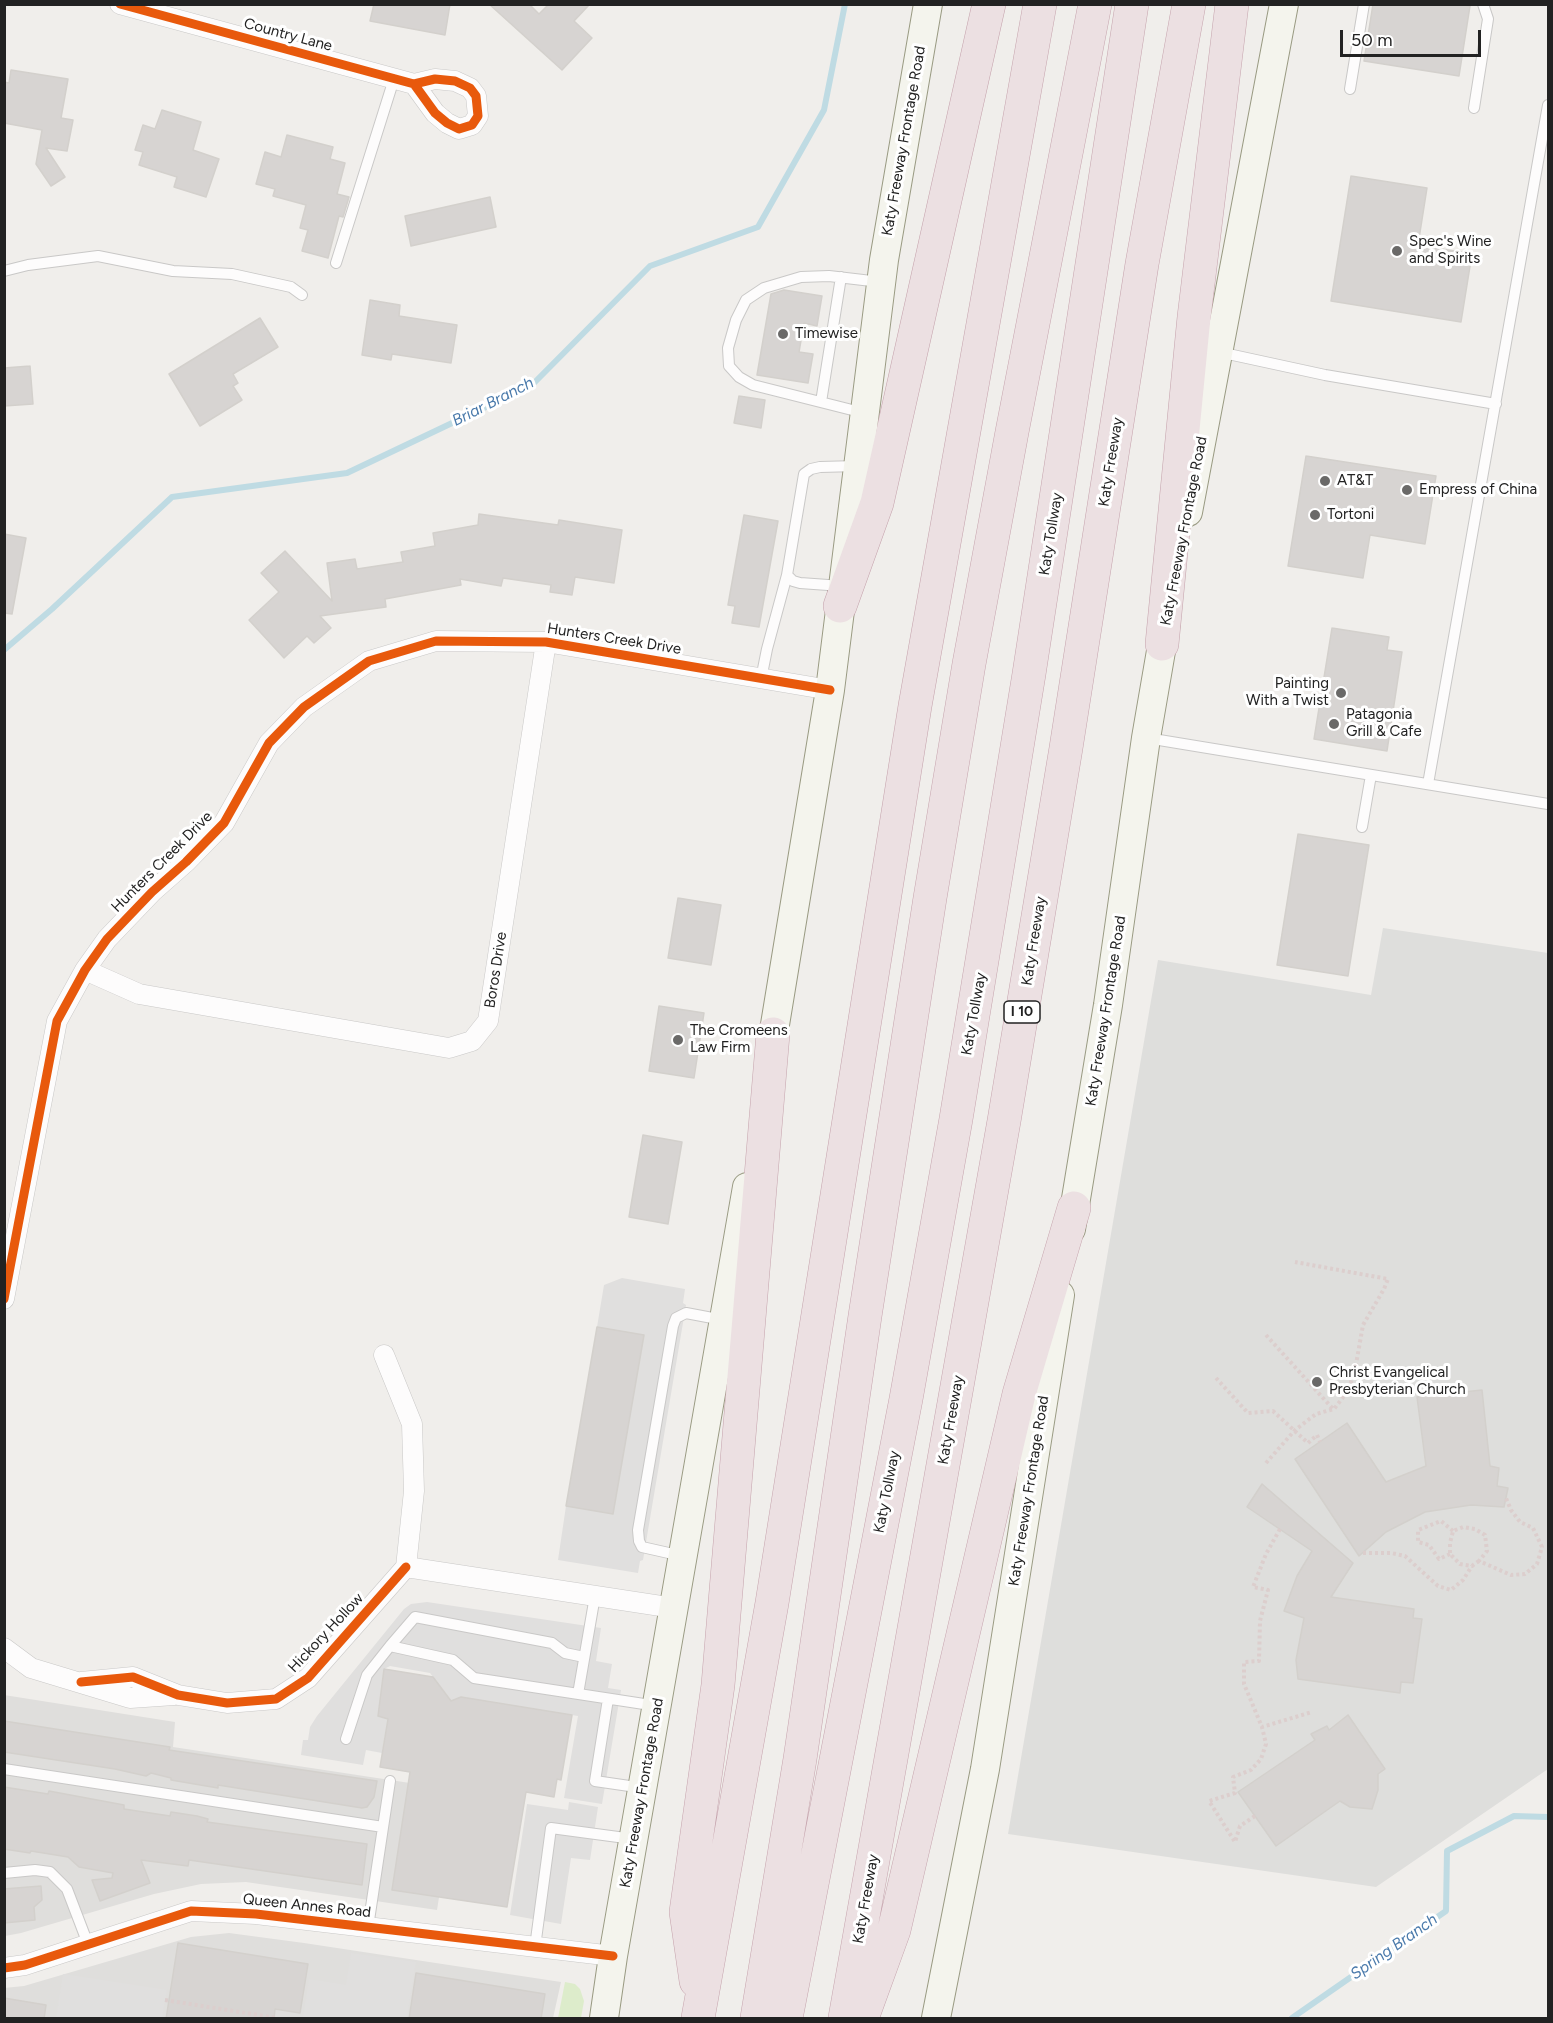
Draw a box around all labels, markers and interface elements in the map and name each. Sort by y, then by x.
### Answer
street label: Country Lane [242,15,334,55]
scale bar [1343,18,1484,56]
text: 50 m [1351,29,1393,51]
street label: Katy Freeway Frontage Road [878,45,930,237]
place label: Spec's Wine and Spirits [1409,233,1492,268]
marker: Spec's Wine and Spirits [1390,244,1404,258]
place label: Timewise [795,325,858,343]
marker: Timewise [776,327,790,341]
water label: Briar Branch [449,373,537,431]
street label: Katy Freeway [1095,416,1127,508]
street label: Katy Freeway Frontage Road [1157,435,1211,627]
place label: AT&T [1337,472,1373,490]
marker: AT&T [1318,474,1332,488]
place label: Empress of China [1419,481,1537,499]
marker: Empress of China [1400,483,1414,497]
street label: Katy Tollway [1036,491,1066,577]
place label: Tortoni [1327,506,1374,524]
marker: Tortoni [1308,508,1322,522]
street label: Hunters Creek Drive [546,620,682,658]
place label: Painting With a Twist [1246,675,1329,710]
marker: Painting With a Twist [1334,686,1348,700]
place label: Patagonia Grill & Cafe [1346,706,1422,741]
marker: Patagonia Grill & Cafe [1327,717,1341,731]
street label: Hunters Creek Drive [108,808,216,916]
street label: Katy Freeway [1018,895,1050,987]
street label: Katy Freeway Frontage Road [1082,915,1130,1107]
street label: Boros Drive [481,931,511,1009]
street label: Katy Tollway [958,971,990,1057]
road number: I 10 [1004,1001,1040,1023]
place label: The Cromeens Law Firm [690,1022,788,1057]
marker: The Cromeens Law Firm [671,1033,685,1047]
place label: Christ Evangelical Presbyterian Church [1329,1364,1466,1399]
street label: Katy Freeway [934,1374,968,1466]
marker: Christ Evangelical Presbyterian Church [1310,1375,1324,1389]
street label: Katy Freeway Frontage Road [1005,1395,1053,1587]
street label: Katy Tollway [870,1449,904,1535]
street label: Hickory Hollow [285,1590,367,1676]
street label: Katy Freeway Frontage Road [616,1697,668,1889]
street label: Katy Freeway [849,1853,883,1945]
street label: Queen Annes Road [242,1890,372,1922]
water label: Spring Branch [1347,1910,1441,1984]

